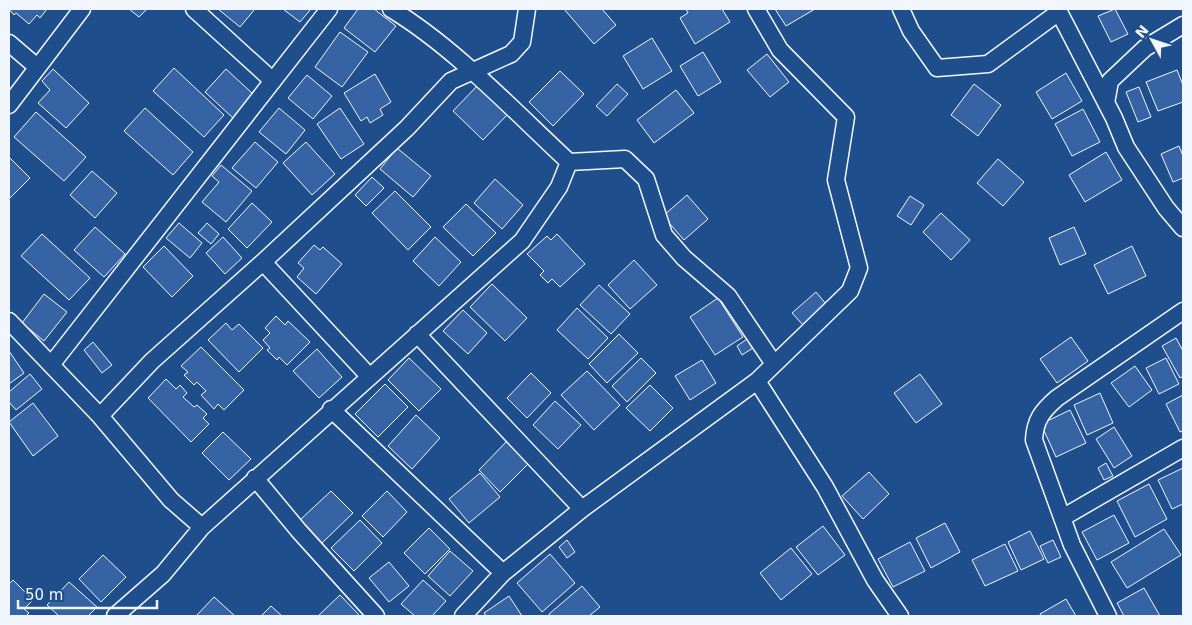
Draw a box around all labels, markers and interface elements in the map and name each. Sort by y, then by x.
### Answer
north arrow [1127,15,1177,65]
text: N [1132,22,1152,41]
scale bar [18,578,156,610]
text: 50 m [25,586,63,604]

